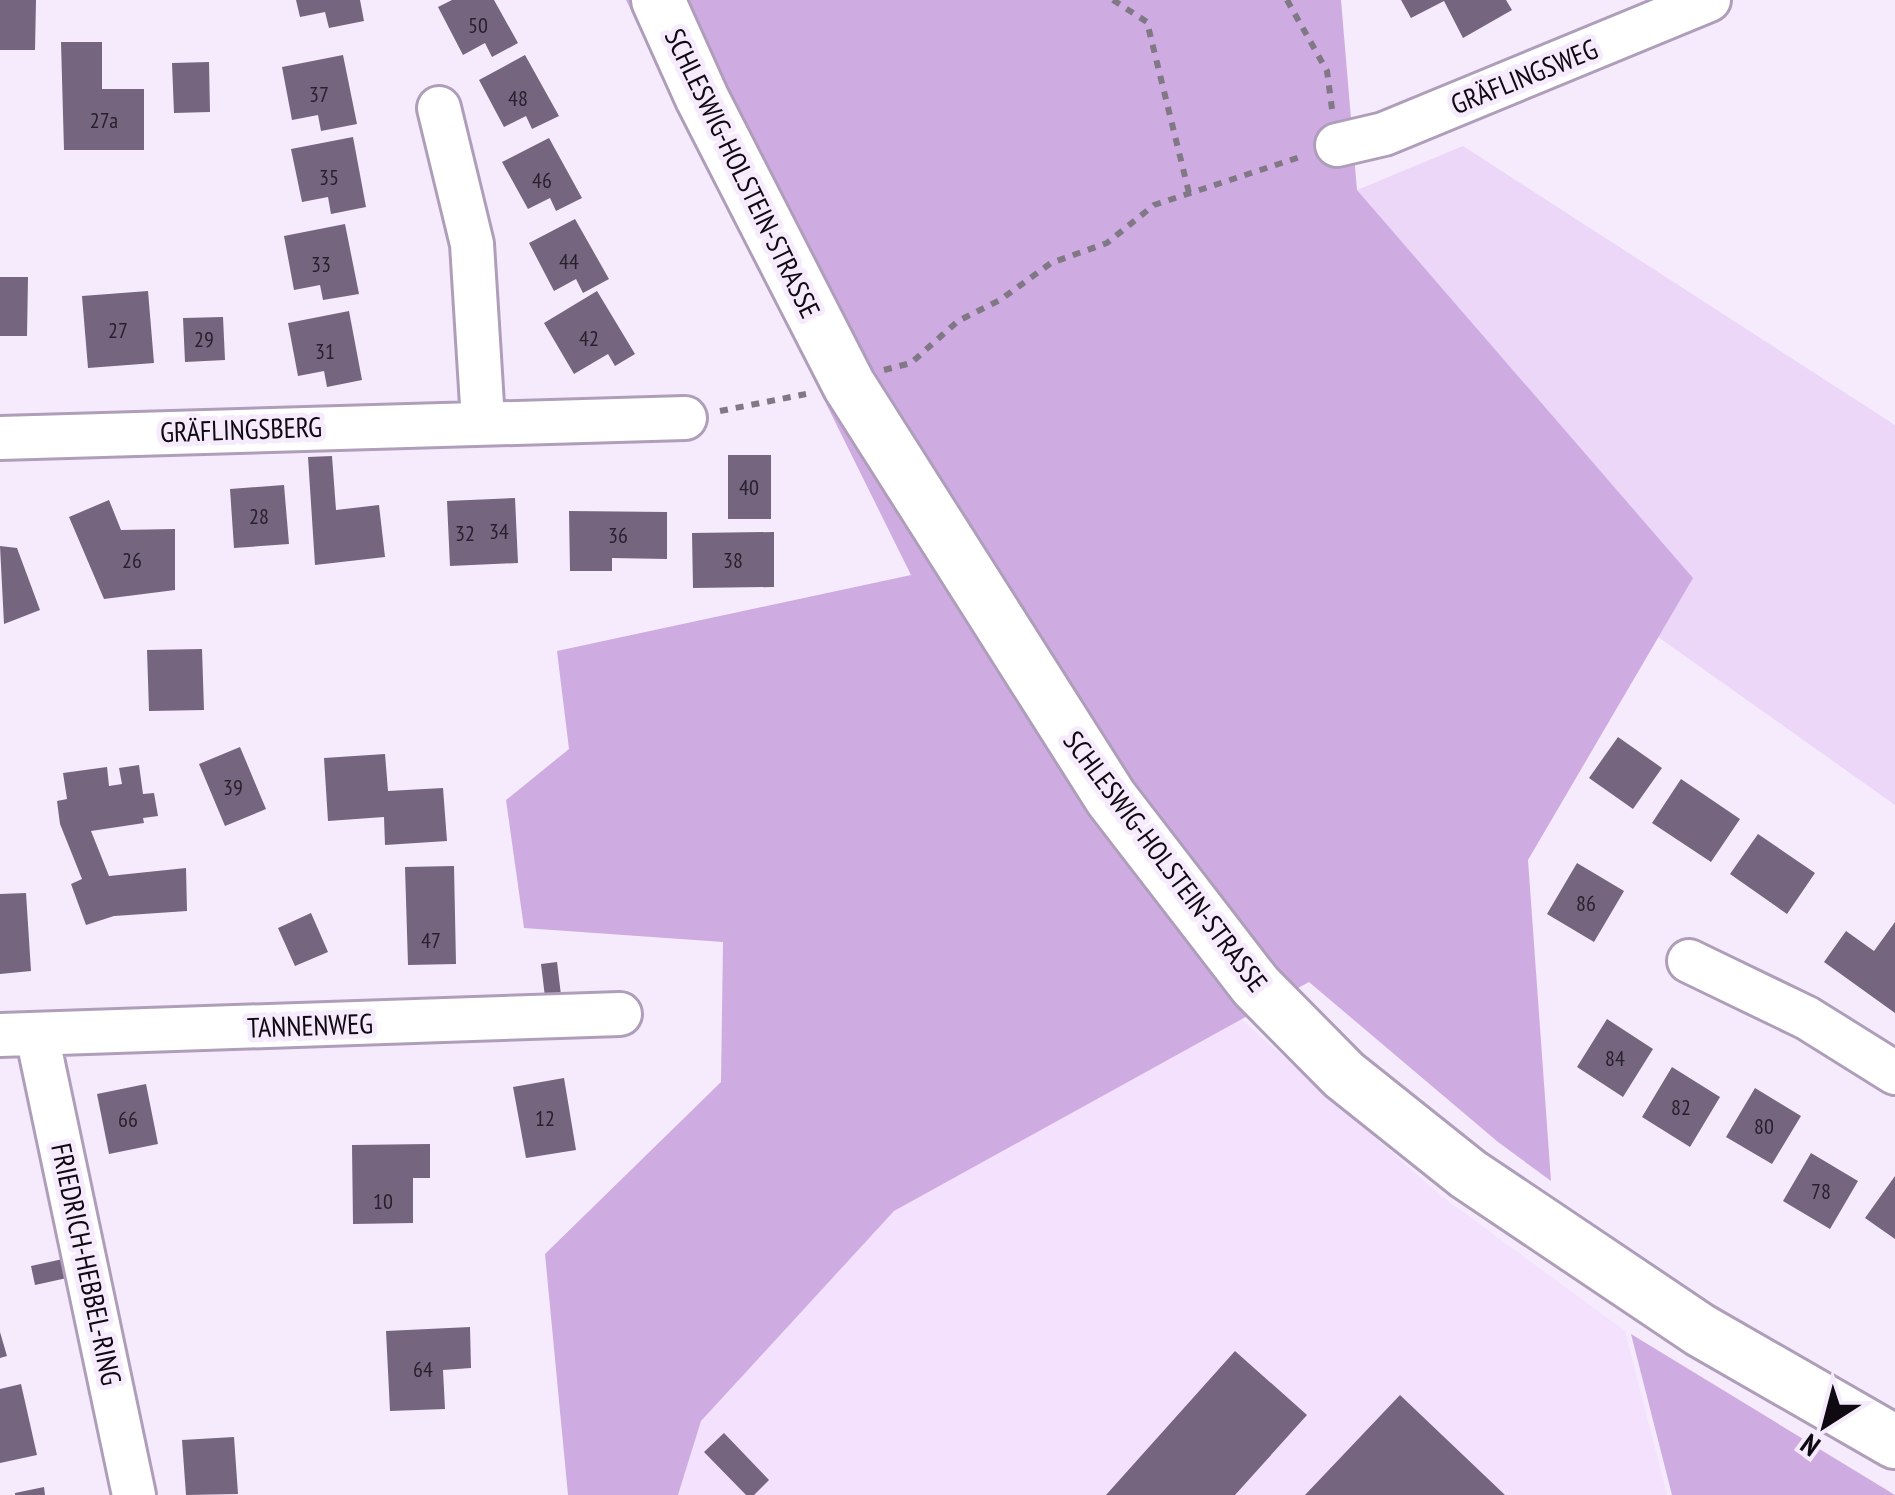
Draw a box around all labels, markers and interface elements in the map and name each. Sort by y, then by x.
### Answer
house number: 50 [468,11,488,39]
street label: SCHLESWIG-HOLSTEIN-STRASSE [657,22,829,324]
street label: GRÄFLINGSWEG [1445,30,1603,122]
house number: 37 [309,80,329,108]
house number: 48 [508,84,528,112]
house number: 27a [90,106,118,134]
house number: 35 [319,163,339,191]
house number: 46 [532,166,552,194]
house number: 44 [559,247,579,275]
house number: 33 [311,250,331,278]
house number: 27 [108,316,128,344]
house number: 42 [579,324,599,352]
house number: 29 [194,325,214,353]
house number: 31 [315,337,335,365]
street label: GRÄFLINGSBERG [159,408,323,450]
house number: 40 [739,473,759,501]
house number: 28 [249,502,269,530]
house number: 34 [489,517,509,545]
house number: 32 [455,519,475,547]
house number: 36 [608,521,628,549]
house number: 26 [122,546,142,574]
house number: 38 [723,546,743,574]
street label: SCHLESWIG-HOLSTEIN-STRASSE [1056,723,1276,999]
house number: 39 [223,773,243,801]
house number: 86 [1576,889,1596,917]
house number: 47 [421,926,441,954]
street label: TANNENWEG [246,1004,374,1046]
house number: 84 [1605,1044,1625,1072]
house number: 82 [1671,1093,1691,1121]
house number: 12 [535,1104,555,1132]
house number: 66 [118,1105,138,1133]
house number: 80 [1754,1112,1774,1140]
street label: FRIEDRICH-HEBBEL-RING [43,1140,131,1388]
house number: 78 [1811,1177,1831,1205]
house number: 10 [373,1187,393,1215]
house number: 64 [413,1355,433,1383]
north arrow [1775,1375,1875,1475]
text: N [1793,1426,1827,1465]

